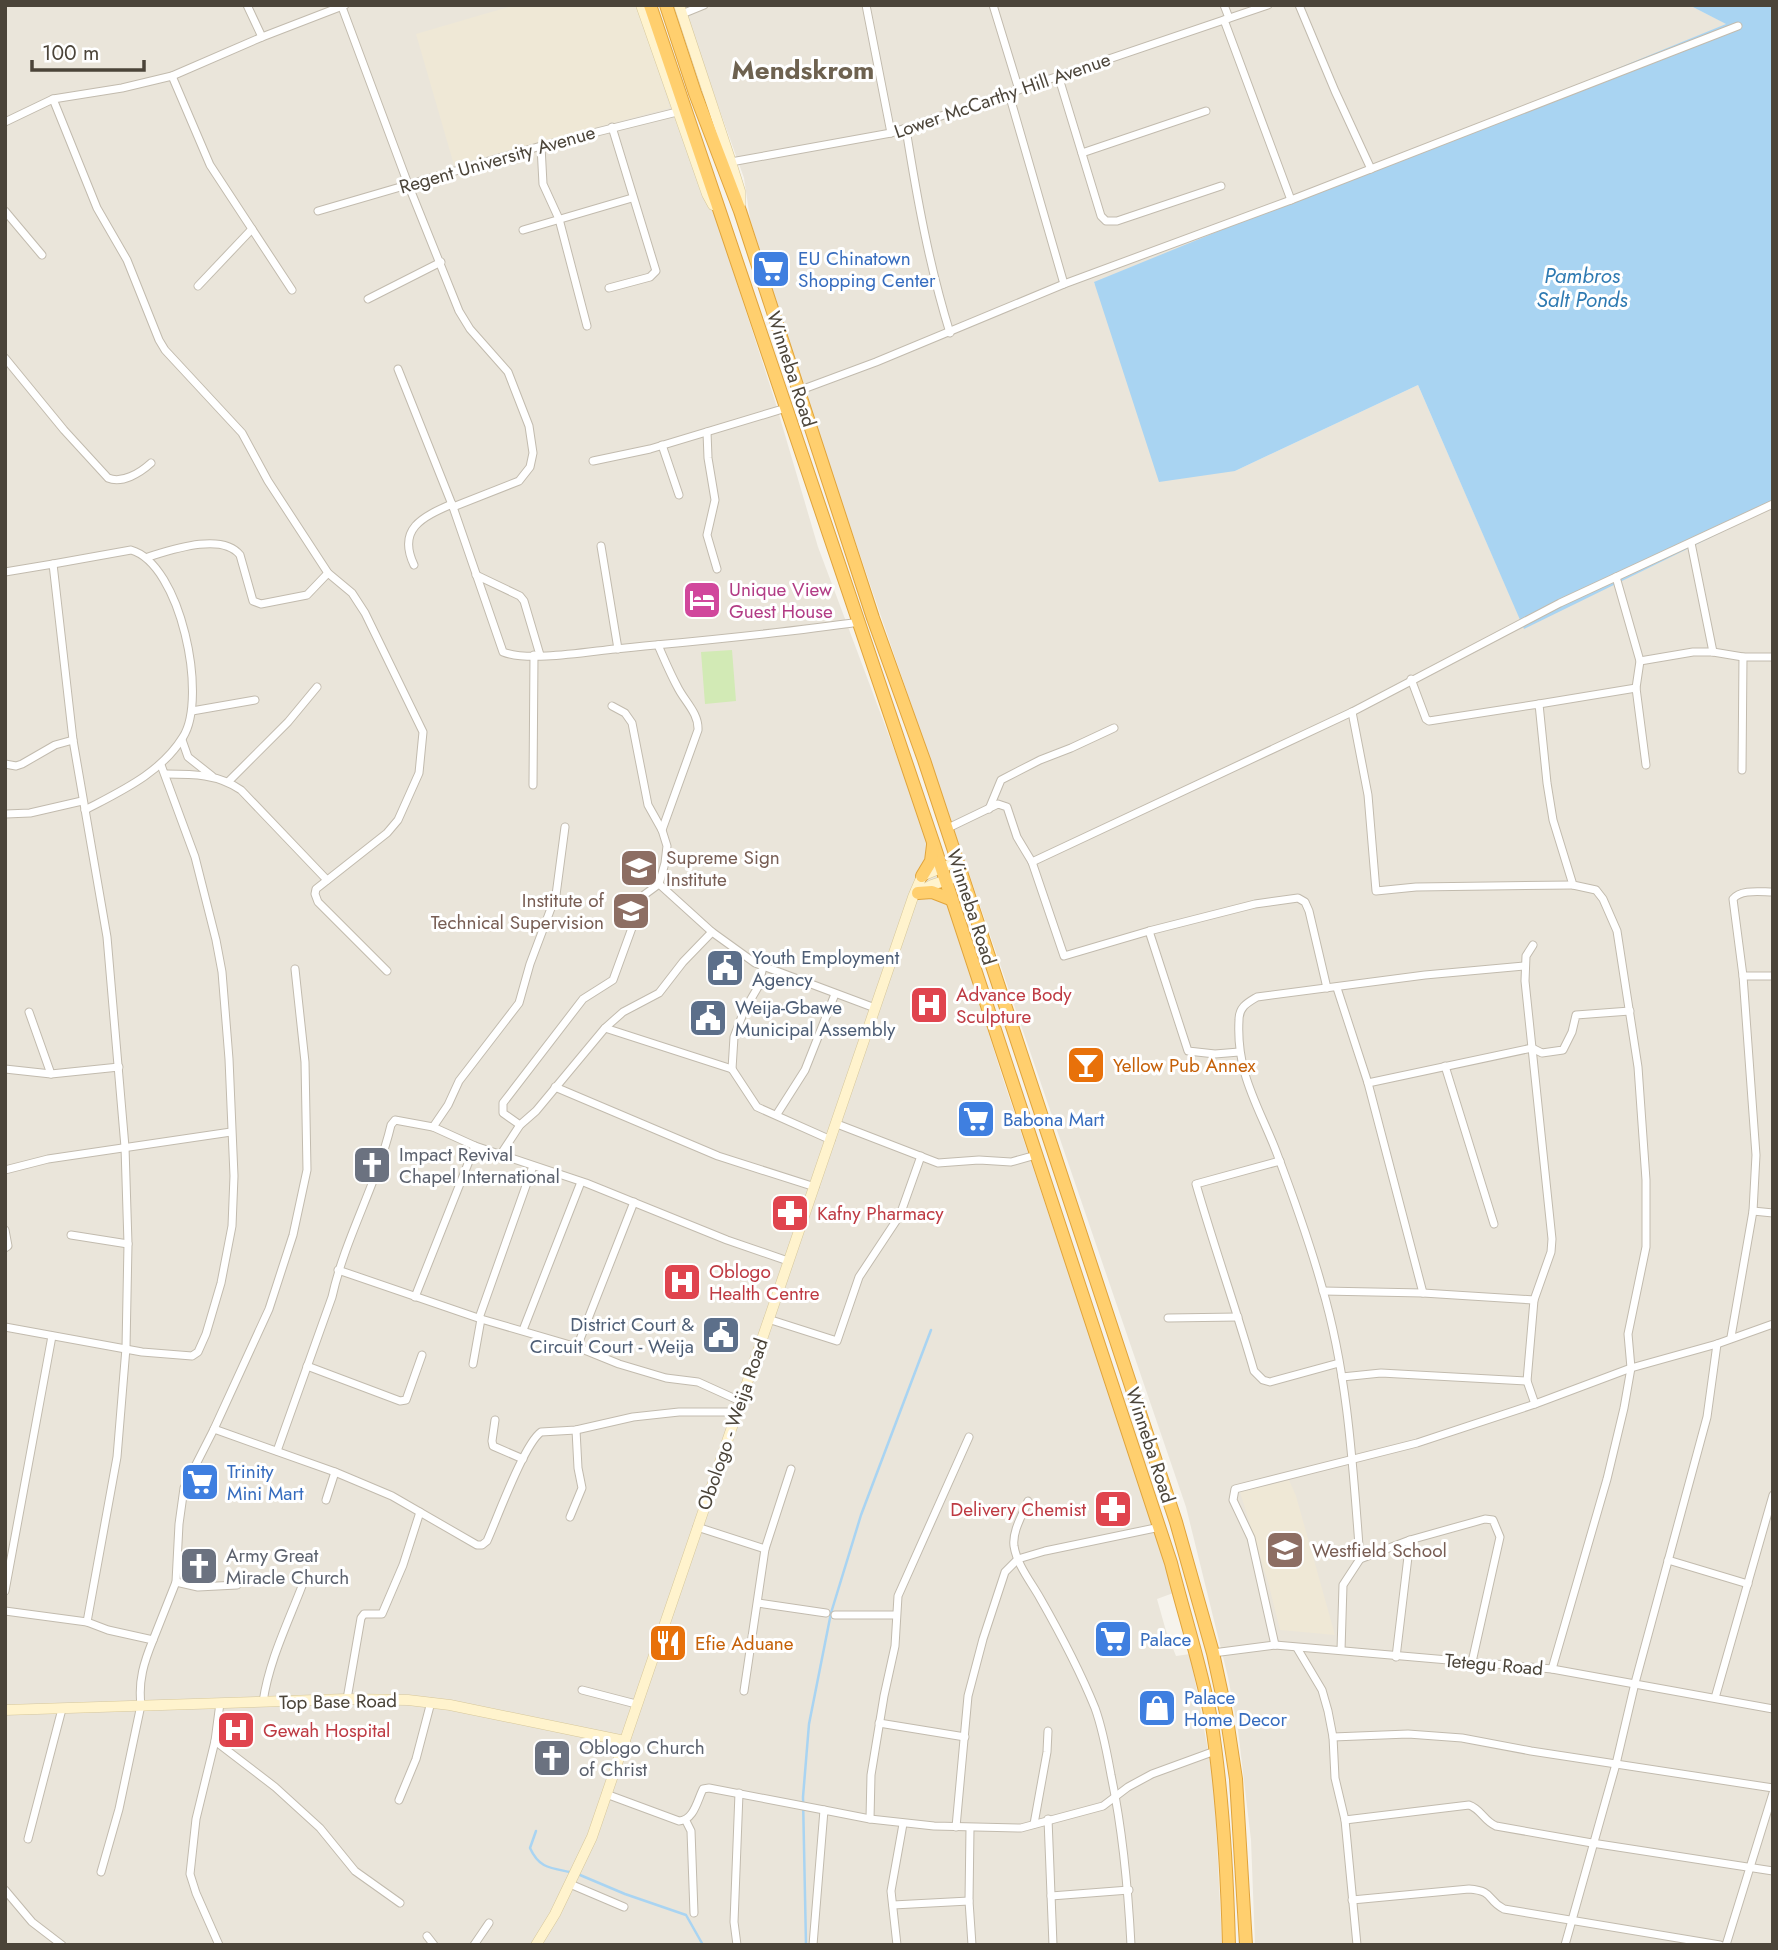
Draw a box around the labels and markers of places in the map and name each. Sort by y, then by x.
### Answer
place label: EU Chinatown Shopping Center [798,245,936,294]
supermarket icon: EU Chinatown Shopping Center [750,248,792,290]
place label: Unique View Guest House [729,576,833,625]
hotel icon: Unique View Guest House [681,579,723,621]
place label: Supreme Sign Institute [666,844,780,893]
school or university icon: Supreme Sign Institute [618,847,660,889]
place label: Institute of Technical Supervision [431,887,605,936]
school or university icon: Institute of Technical Supervision [610,890,652,932]
place label: Youth Employment Agency [752,944,900,993]
public building icon: Youth Employment Agency [704,947,746,989]
place label: Advance Body Sculpture [956,981,1072,1030]
hospital icon: Advance Body Sculpture [908,984,950,1026]
place label: Weija-Gbawe Municipal Assembly [735,994,896,1043]
public building icon: Weija-Gbawe Municipal Assembly [687,997,729,1039]
bar icon: Yellow Pub Annex [1065,1044,1107,1086]
place label: Yellow Pub Annex [1113,1052,1256,1079]
supermarket icon: Babona Mart [955,1098,997,1140]
place label: Babona Mart [1003,1106,1105,1133]
place label: Impact Revival Chapel International [399,1141,560,1190]
church icon: Impact Revival Chapel International [351,1144,393,1186]
pharmacy icon: Kafny Pharmacy [769,1192,811,1234]
place label: Kafny Pharmacy [817,1200,944,1227]
place label: Oblogo Health Centre [709,1258,820,1307]
hospital icon: Oblogo Health Centre [661,1261,703,1303]
place label: District Court & Circuit Court - Weija [530,1311,694,1360]
public building icon: District Court & Circuit Court - Weija [700,1314,742,1356]
place label: Trinity Mini Mart [227,1458,304,1507]
supermarket icon: Trinity Mini Mart [179,1461,221,1503]
pharmacy icon: Delivery Chemist [1092,1488,1134,1530]
place label: Delivery Chemist [950,1496,1086,1523]
school or university icon: Westfield School [1264,1529,1306,1571]
place label: Westfield School [1312,1537,1447,1564]
place label: Army Great Miracle Church [226,1542,349,1591]
church icon: Army Great Miracle Church [178,1545,220,1587]
supermarket icon: Palace [1092,1618,1134,1660]
restaurant icon: Efie Aduane [647,1622,689,1664]
place label: Palace [1140,1626,1192,1653]
place label: Efie Aduane [695,1630,794,1657]
place label: Palace Home Decor [1184,1684,1287,1733]
shop icon: Palace Home Decor [1136,1687,1178,1729]
hospital icon: Gewah Hospital [215,1709,257,1751]
place label: Gewah Hospital [263,1717,390,1744]
place label: Oblogo Church of Christ [579,1734,705,1783]
church icon: Oblogo Church of Christ [531,1737,573,1779]

